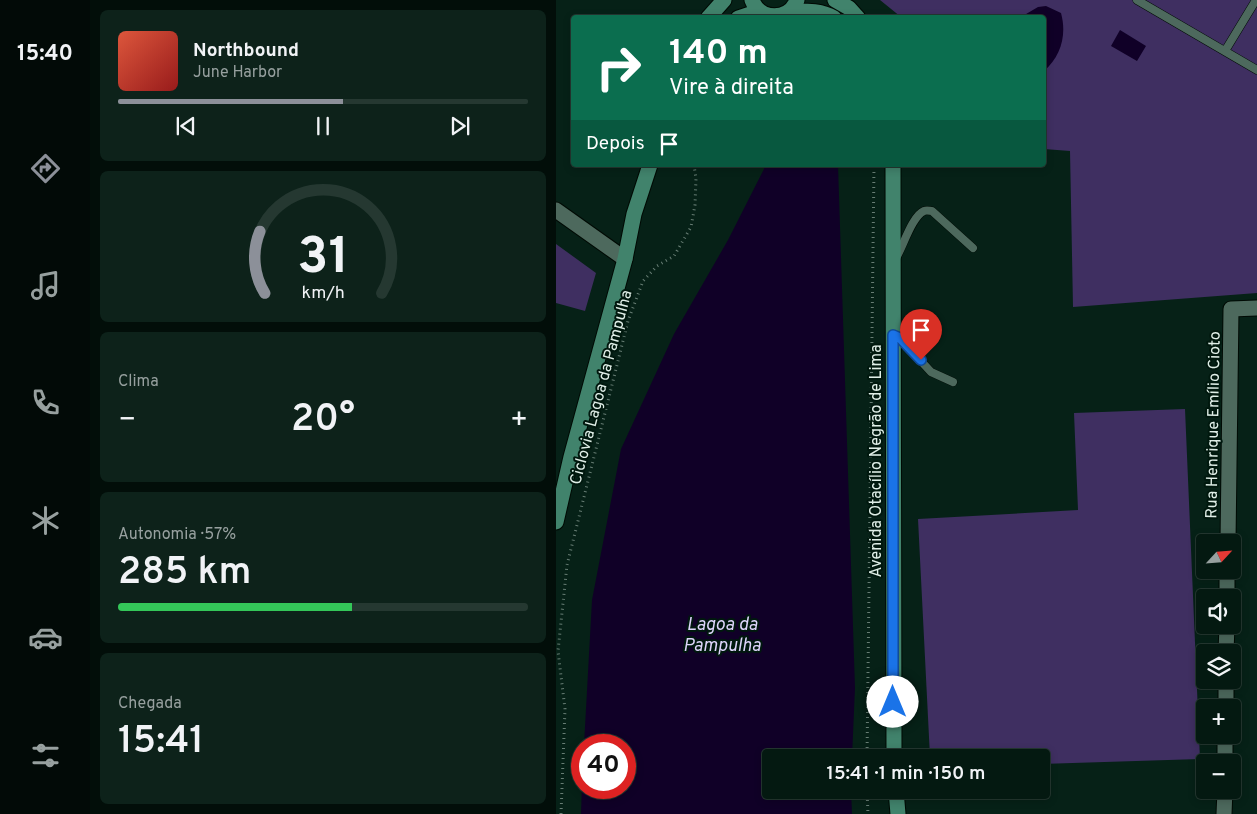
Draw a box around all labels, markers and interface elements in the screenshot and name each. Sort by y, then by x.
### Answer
text: 140 m [669,32,768,76]
icon: right [586,35,651,100]
text: Northbound [193,39,299,63]
text: 15:40 [17,41,73,68]
text: June Harbor [193,63,282,83]
text: Vire à direita [669,75,794,102]
icon: previous [172,112,200,140]
icon: pause [309,112,337,140]
icon: next [446,112,474,140]
icon: arrive [655,130,683,158]
text: Depois [586,132,645,156]
icon: directions [28,151,63,186]
text: 31 [297,226,349,292]
icon: music [28,268,63,303]
text: km/h [301,282,345,305]
street label: Ciclovia Lagoa da Pampulha [566,288,638,487]
pin [900,309,942,360]
icon: arrive [907,316,935,344]
street label: Rua Henrique Emílio Cioto [1202,331,1226,519]
street label: Avenida Otacílio Negrão de Lima [867,344,887,578]
text: Clima [118,372,159,392]
icon: phone [28,385,63,420]
text: 20° [291,396,355,445]
text: − [118,403,136,439]
text: + [510,403,528,439]
icon: climate [28,503,63,538]
text: Autonomia · 57% [118,525,236,545]
north arrow [1196,534,1241,579]
map controls [1196,534,1241,799]
text: 285 km [118,549,252,598]
button: sound [1196,589,1241,634]
water label: Lagoa da Pampulha [683,614,762,658]
icon: car [28,620,63,655]
button: layers [1196,644,1241,689]
position arrow [866,675,918,727]
text: Chegada [118,694,182,714]
button: + [1196,699,1241,744]
text: 15:41 [118,718,204,767]
speed limit sign: 40 [571,734,636,799]
icon: filters [28,738,63,773]
button: − [1196,754,1241,799]
text: 15:41 · 1 min · 150 m [826,762,986,786]

